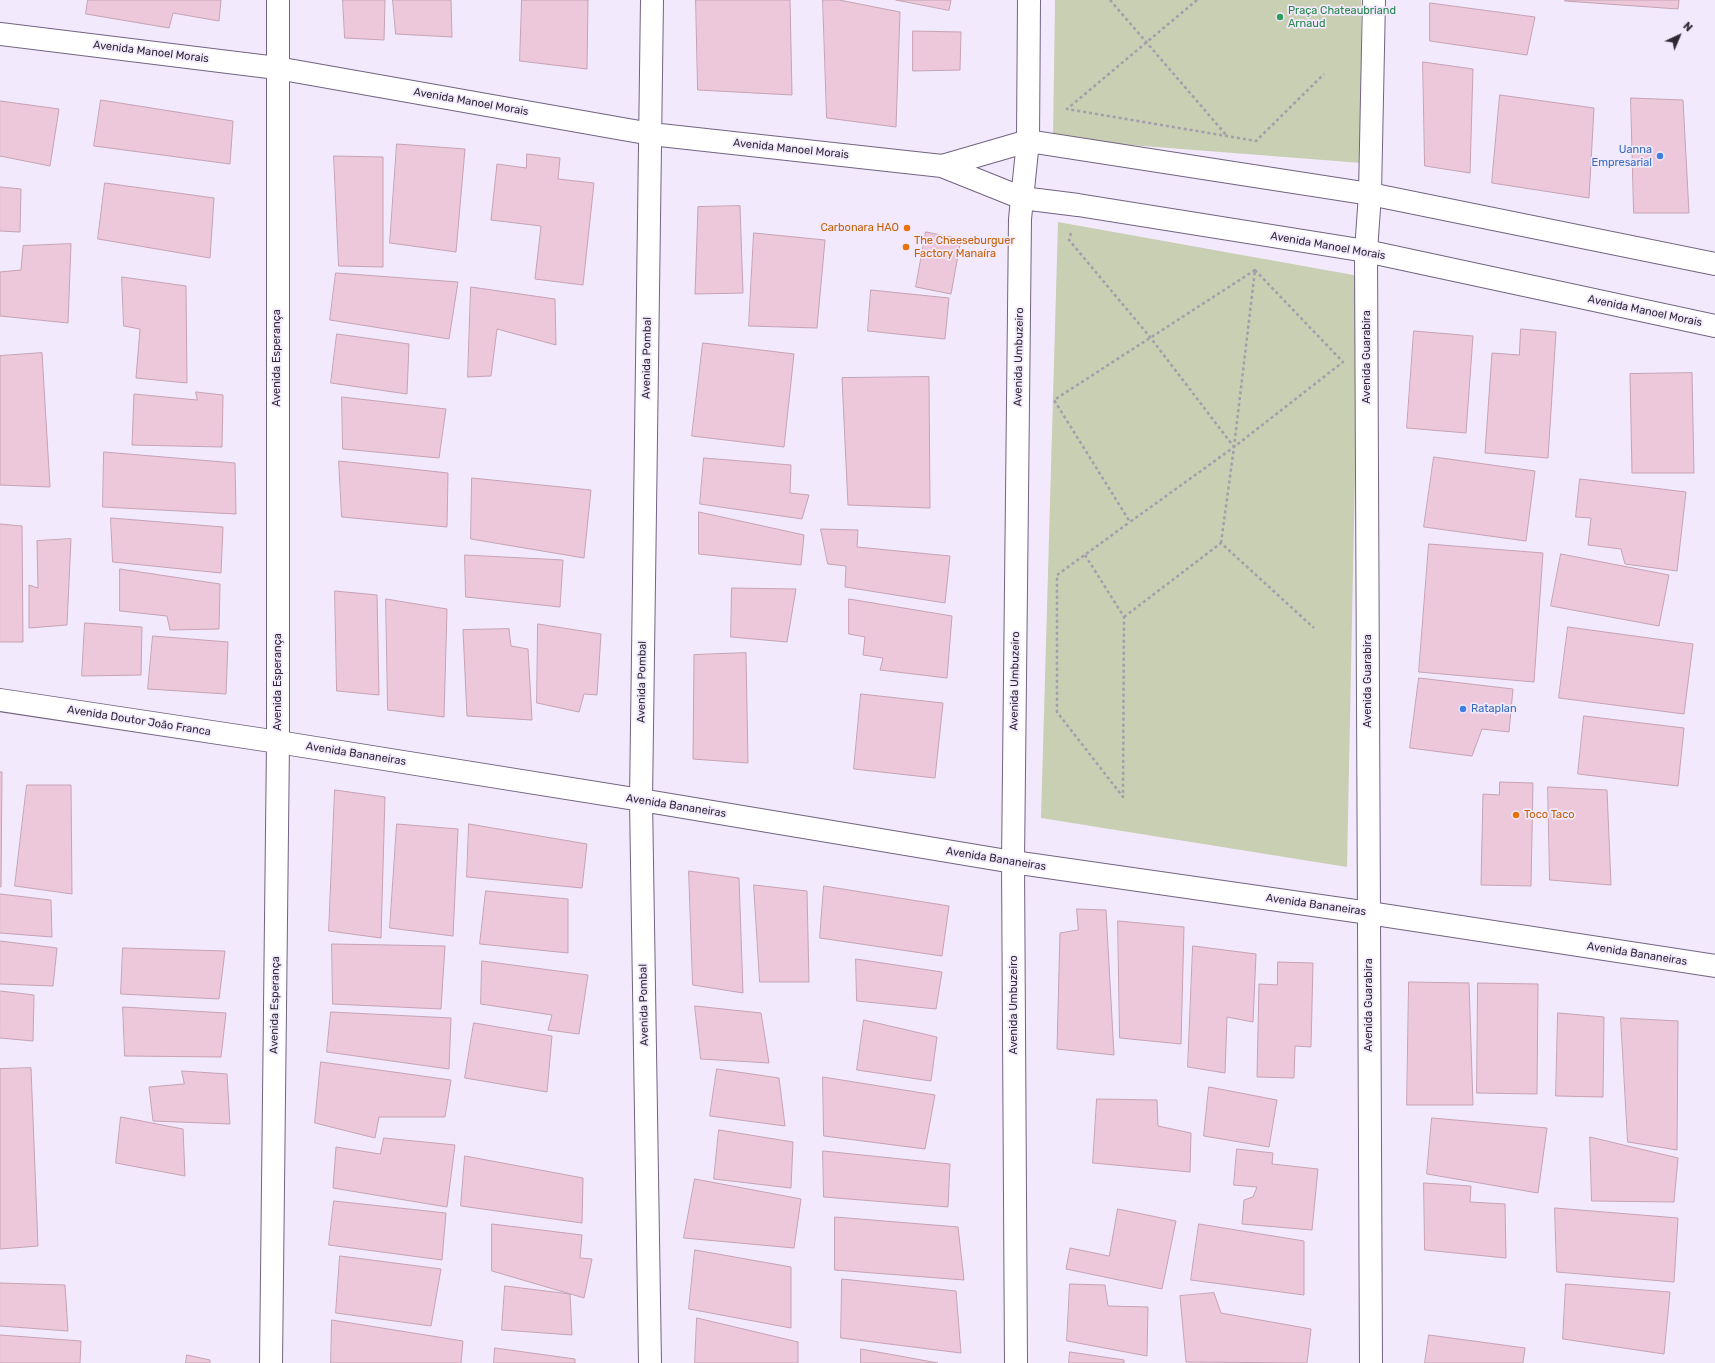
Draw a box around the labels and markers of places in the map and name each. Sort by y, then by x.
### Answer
place label: Praça Chateaubriand Arnaud [1288,4,1396,30]
marker: Praça Chateaubriand Arnaud [1275,12,1285,22]
place label: Uanna Empresarial [1591,143,1652,169]
marker: Uanna Empresarial [1655,151,1665,161]
place label: Carbonara HAO [820,221,899,235]
marker: Carbonara HAO [902,223,912,233]
place label: The Cheeseburguer Factory Manaíra [914,234,1015,260]
marker: The Cheeseburguer Factory Manaíra [901,242,911,252]
place label: Rataplan [1471,702,1517,716]
marker: Rataplan [1458,704,1468,714]
place label: Toco Taco [1524,808,1575,822]
marker: Toco Taco [1511,810,1521,820]

